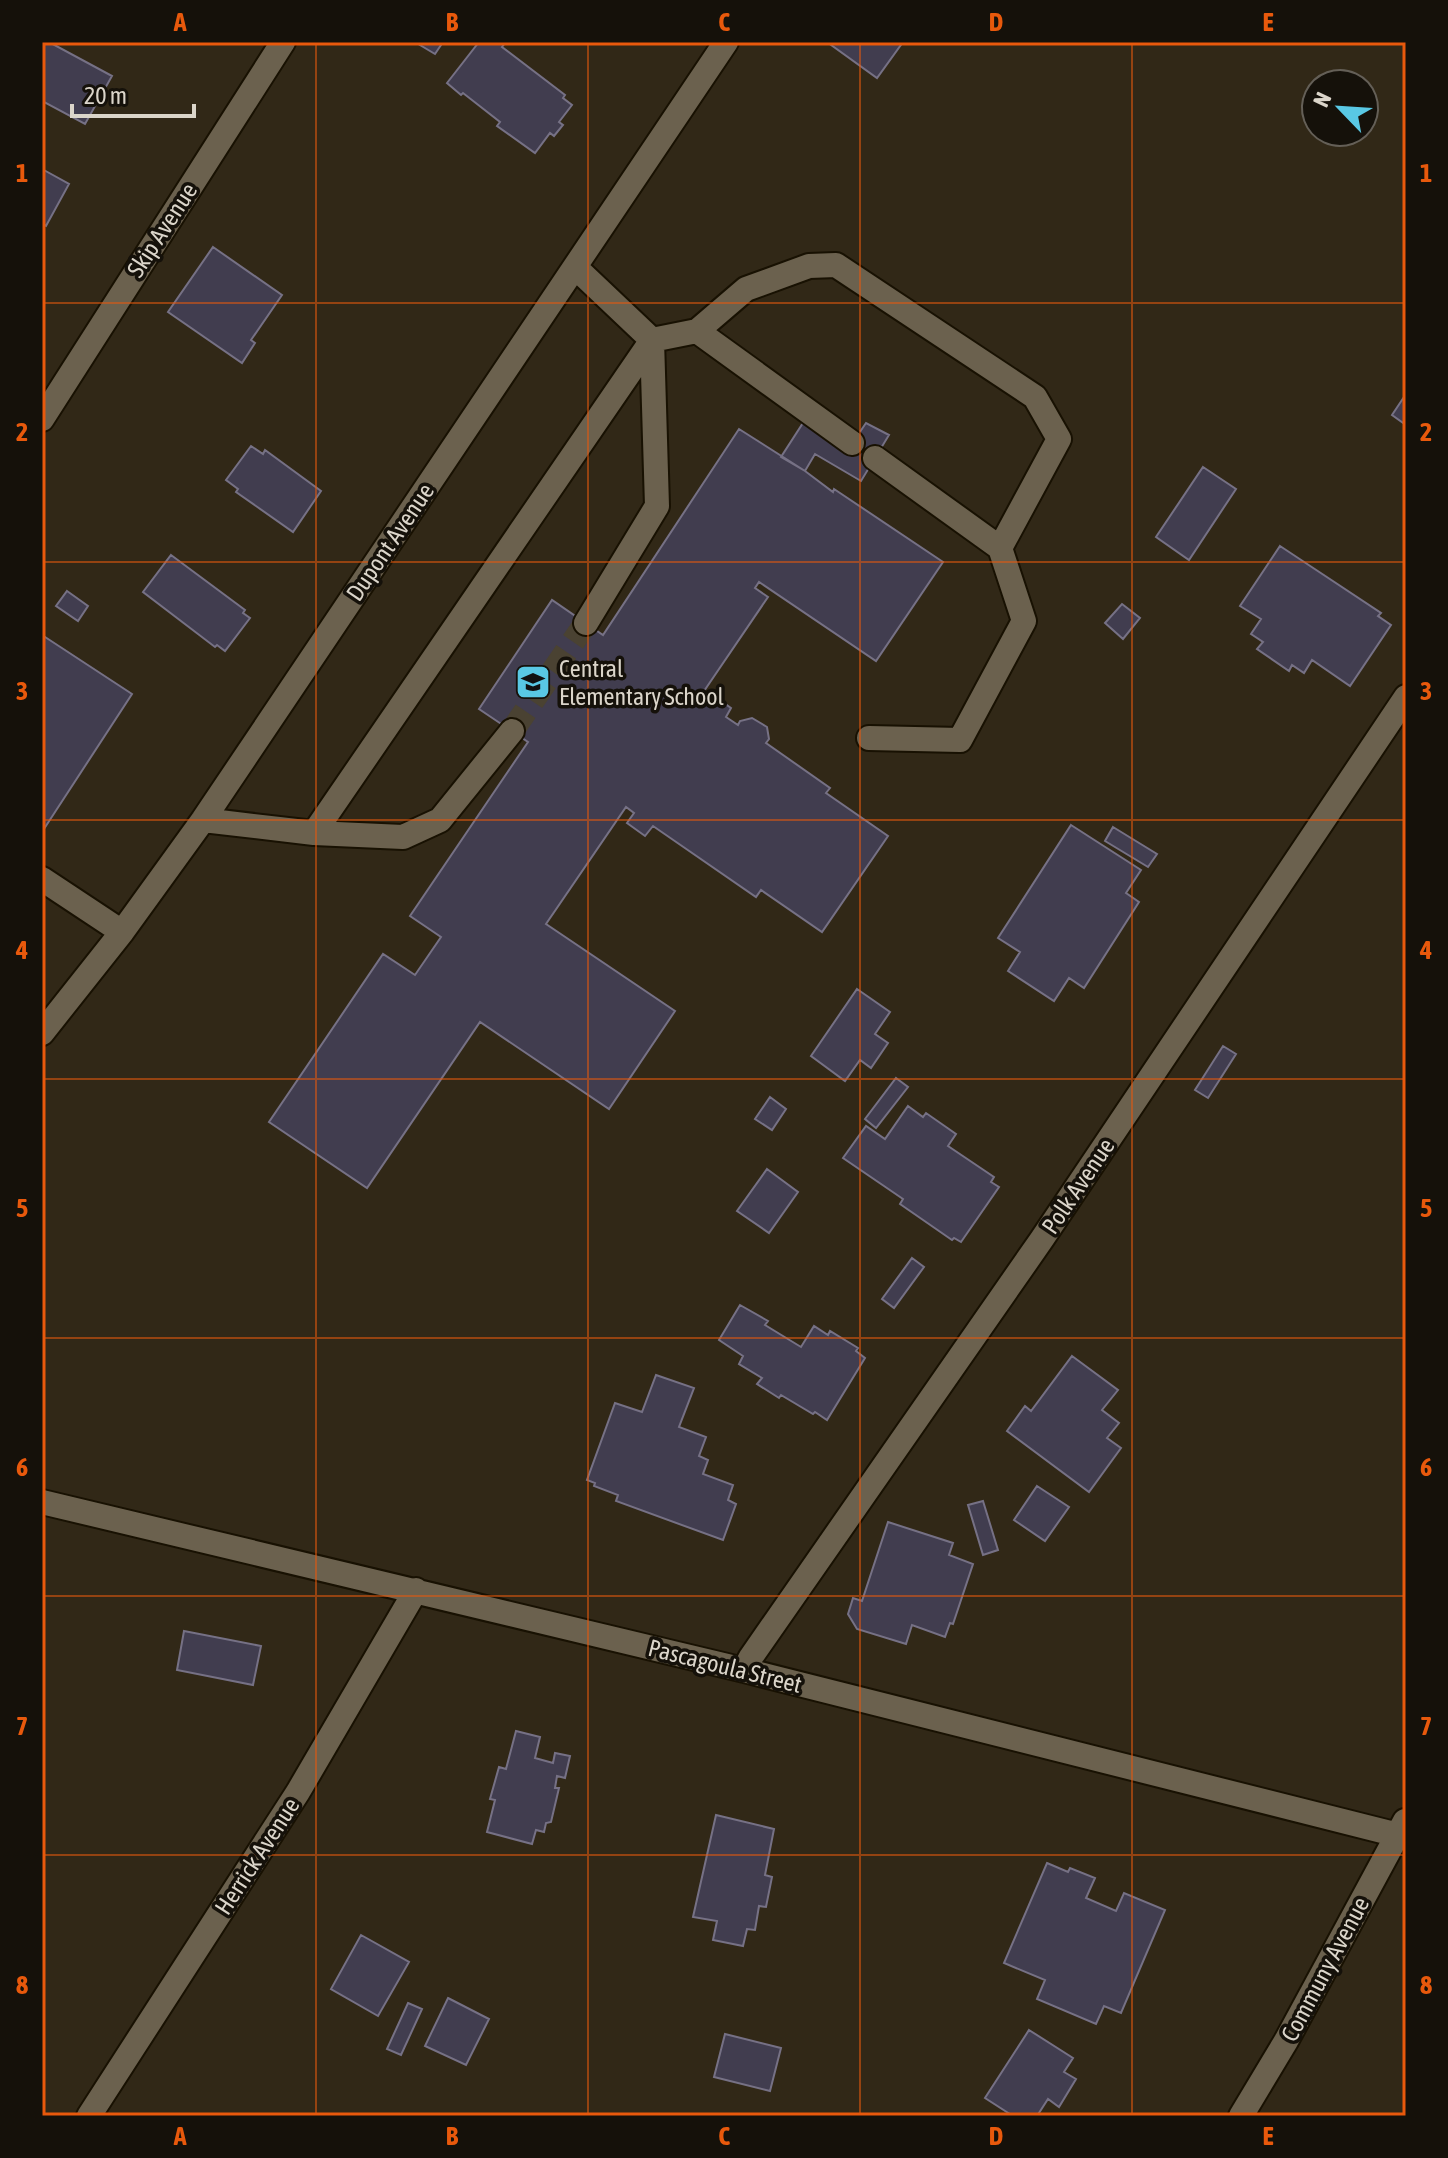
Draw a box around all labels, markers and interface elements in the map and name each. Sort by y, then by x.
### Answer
text: A [173,7,187,37]
text: B [446,7,459,37]
text: C [718,7,730,37]
text: D [989,7,1003,37]
text: E [1262,7,1274,37]
scale bar [72,68,194,118]
north arrow [1300,68,1380,148]
text: 20 m [84,82,127,109]
text: N [1307,88,1336,111]
text: 1 [16,158,28,188]
text: 1 [1420,158,1432,188]
street label: Skip Avenue [122,178,202,282]
text: 2 [16,417,28,447]
text: 2 [1420,417,1432,447]
street label: Dupont Avenue [341,478,439,606]
place label: Central Elementary School [559,655,725,710]
school or university icon: Central Elementary School [514,663,552,701]
text: 3 [16,676,28,706]
text: 3 [1420,676,1432,706]
text: 4 [15,935,28,965]
text: 4 [1419,935,1432,965]
street label: Polk Avenue [1036,1133,1120,1239]
text: 5 [16,1193,28,1223]
text: 5 [1420,1193,1432,1223]
text: 6 [16,1452,28,1482]
text: 6 [1420,1452,1432,1482]
street label: Pascagoula Street [645,1634,805,1698]
text: 7 [16,1711,28,1741]
text: 7 [1420,1711,1432,1741]
street label: Herrick Avenue [209,1793,305,1919]
street label: Communy Avenue [1276,1892,1374,2046]
text: 8 [16,1970,28,2000]
text: 8 [1420,1970,1432,2000]
text: A [173,2121,187,2151]
text: B [446,2121,459,2151]
text: C [718,2121,730,2151]
text: D [989,2121,1003,2151]
text: E [1262,2121,1274,2151]

